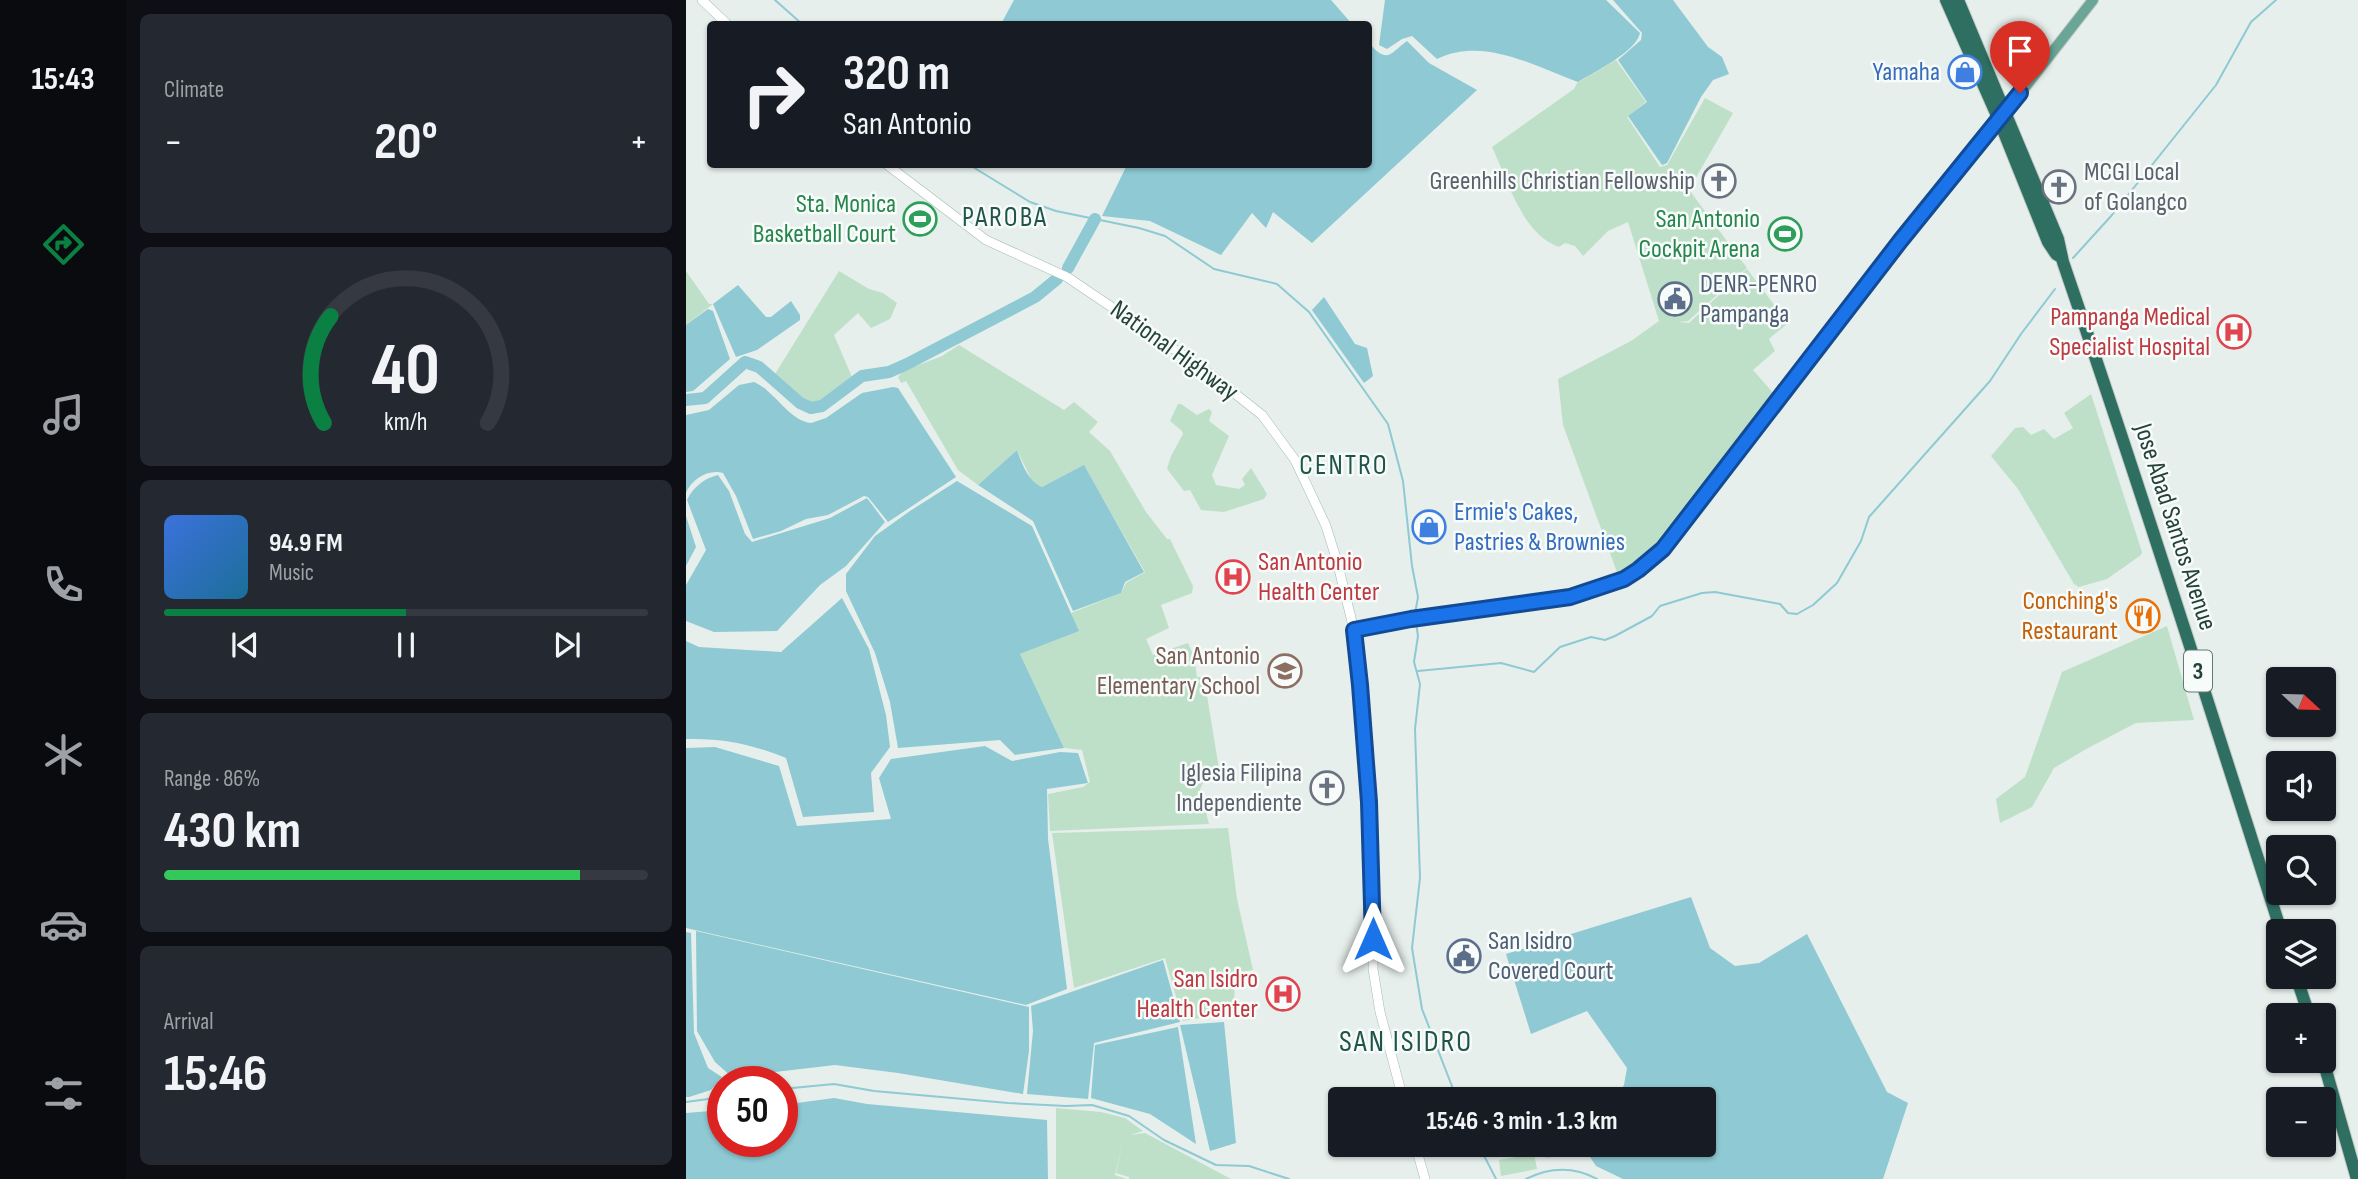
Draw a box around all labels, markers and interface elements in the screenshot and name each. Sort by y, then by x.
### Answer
pin [1990,21,2050,93]
icon: arrive [2001,32,2039,70]
text: 320 m [843,45,950,104]
icon: right [728,49,819,140]
shop icon: Yamaha [1946,53,1984,91]
place label: Yamaha [1872,57,1940,88]
text: 15:43 [31,60,95,99]
text: Climate [164,76,224,104]
text: San Antonio [843,105,972,144]
text: 20° [374,111,438,174]
text: − [164,120,183,165]
text: + [629,120,648,165]
place label: MCGI Local of Golangco [2084,157,2188,218]
church icon: Greenhills Christian Fellowship [1700,162,1738,200]
place label: Greenhills Christian Fellowship [1429,166,1695,197]
church icon: MCGI Local of Golangco [2040,168,2078,206]
place label: Sta. Monica Basketball Court [753,189,896,250]
sports icon: Sta. Monica Basketball Court [901,200,939,238]
district label: PAROBA [962,201,1048,234]
place label: San Antonio Cockpit Arena [1639,204,1760,265]
sports icon: San Antonio Cockpit Arena [1766,215,1804,253]
icon: directions [39,220,88,269]
place label: DENR-PENRO Pampanga [1700,269,1817,330]
public building icon: DENR-PENRO Pampanga [1656,280,1694,318]
street label: National Highway [1104,294,1244,408]
place label: Pampanga Medical Specialist Hospital [2049,302,2210,363]
hospital icon: Pampanga Medical Specialist Hospital [2215,313,2253,351]
text: 40 [372,327,440,415]
icon: music [39,390,88,439]
text: km/h [384,406,428,437]
street label: Jose Abad Santos Avenue [2127,419,2223,634]
district label: CENTRO [1299,449,1389,482]
place label: Ermie's Cakes, Pastries & Brownies [1454,497,1625,558]
shop icon: Ermie's Cakes, Pastries & Brownies [1410,508,1448,546]
text: 94.9 FM [269,528,343,559]
place label: San Antonio Health Center [1258,547,1380,608]
hospital icon: San Antonio Health Center [1214,558,1252,596]
text: Music [269,559,314,587]
icon: phone [39,560,88,609]
place label: Conching's Restaurant [2022,586,2118,647]
restaurant icon: Conching's Restaurant [2124,597,2162,635]
icon: previous [226,626,264,664]
icon: pause [387,626,425,664]
icon: next [548,626,586,664]
place label: San Antonio Elementary School [1097,641,1260,702]
road number: 3 [2184,650,2212,692]
school or university icon: San Antonio Elementary School [1266,652,1304,690]
north arrow [2266,667,2336,737]
map controls [2266,667,2336,1157]
icon: climate [39,730,88,779]
button: sound [2266,751,2336,821]
place label: Iglesia Filipina Independiente [1176,758,1302,819]
text: Range · 86% [164,765,260,793]
church icon: Iglesia Filipina Independiente [1308,769,1346,807]
text: 430 km [164,800,301,863]
button: search [2266,835,2336,905]
icon: car [39,900,88,949]
position arrow [1336,902,1410,976]
button: layers [2266,919,2336,989]
place label: San Isidro Covered Court [1488,926,1614,987]
public building icon: San Isidro Covered Court [1445,937,1483,975]
place label: San Isidro Health Center [1137,964,1259,1025]
hospital icon: San Isidro Health Center [1264,975,1302,1013]
button: + [2266,1003,2336,1073]
text: Arrival [164,1008,213,1036]
district label: SAN ISIDRO [1339,1024,1473,1060]
text: 15:46 [164,1043,268,1106]
speed limit sign: 50 [707,1066,798,1157]
icon: filters [39,1069,88,1118]
button: − [2266,1087,2336,1157]
text: 15:46 · 3 min · 1.3 km [1427,1106,1617,1137]

